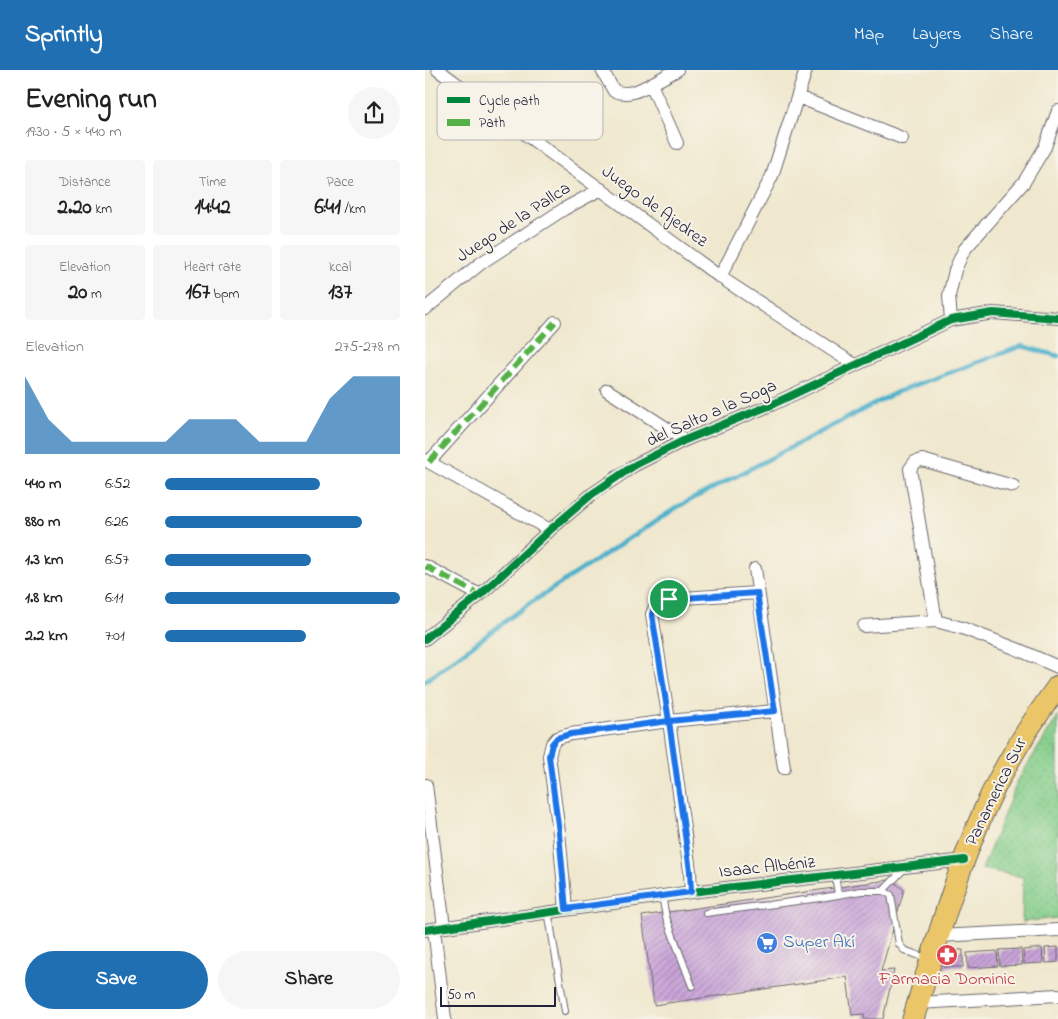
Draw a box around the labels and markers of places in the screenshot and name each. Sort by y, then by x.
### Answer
pin [648,578,690,620]
place label: Super Akí [783,930,855,956]
supermarket icon: Super Akí [755,931,779,955]
pharmacy icon: Farmacia Dominic [935,943,959,967]
place label: Farmacia Dominic [878,967,1015,993]

